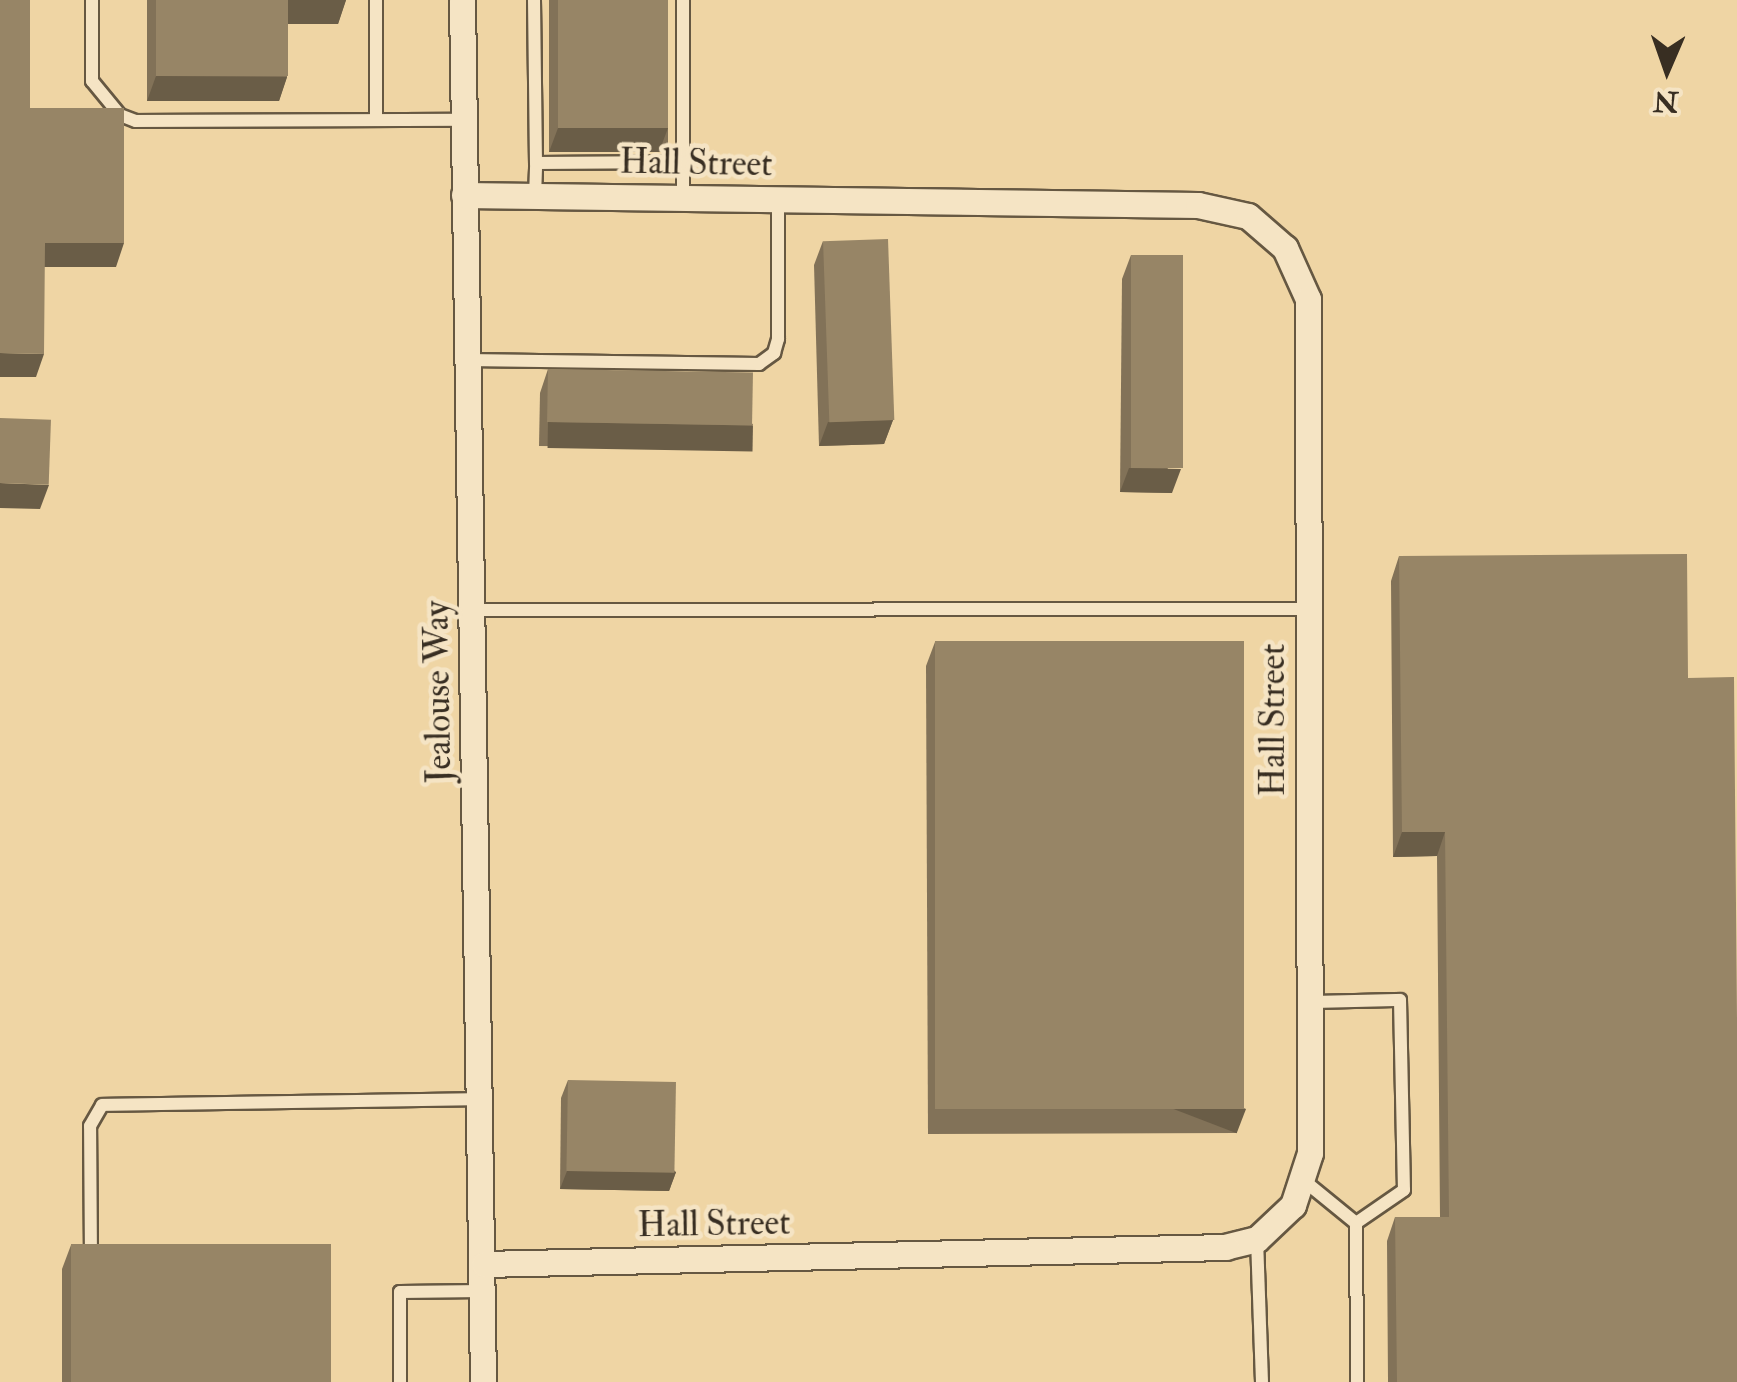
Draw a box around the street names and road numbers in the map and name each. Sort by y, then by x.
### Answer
street label: Hall Street [619,141,773,185]
street label: Jealouse Way [415,600,461,784]
street label: Hall Street [1252,644,1294,796]
street label: Hall Street [637,1202,791,1246]

